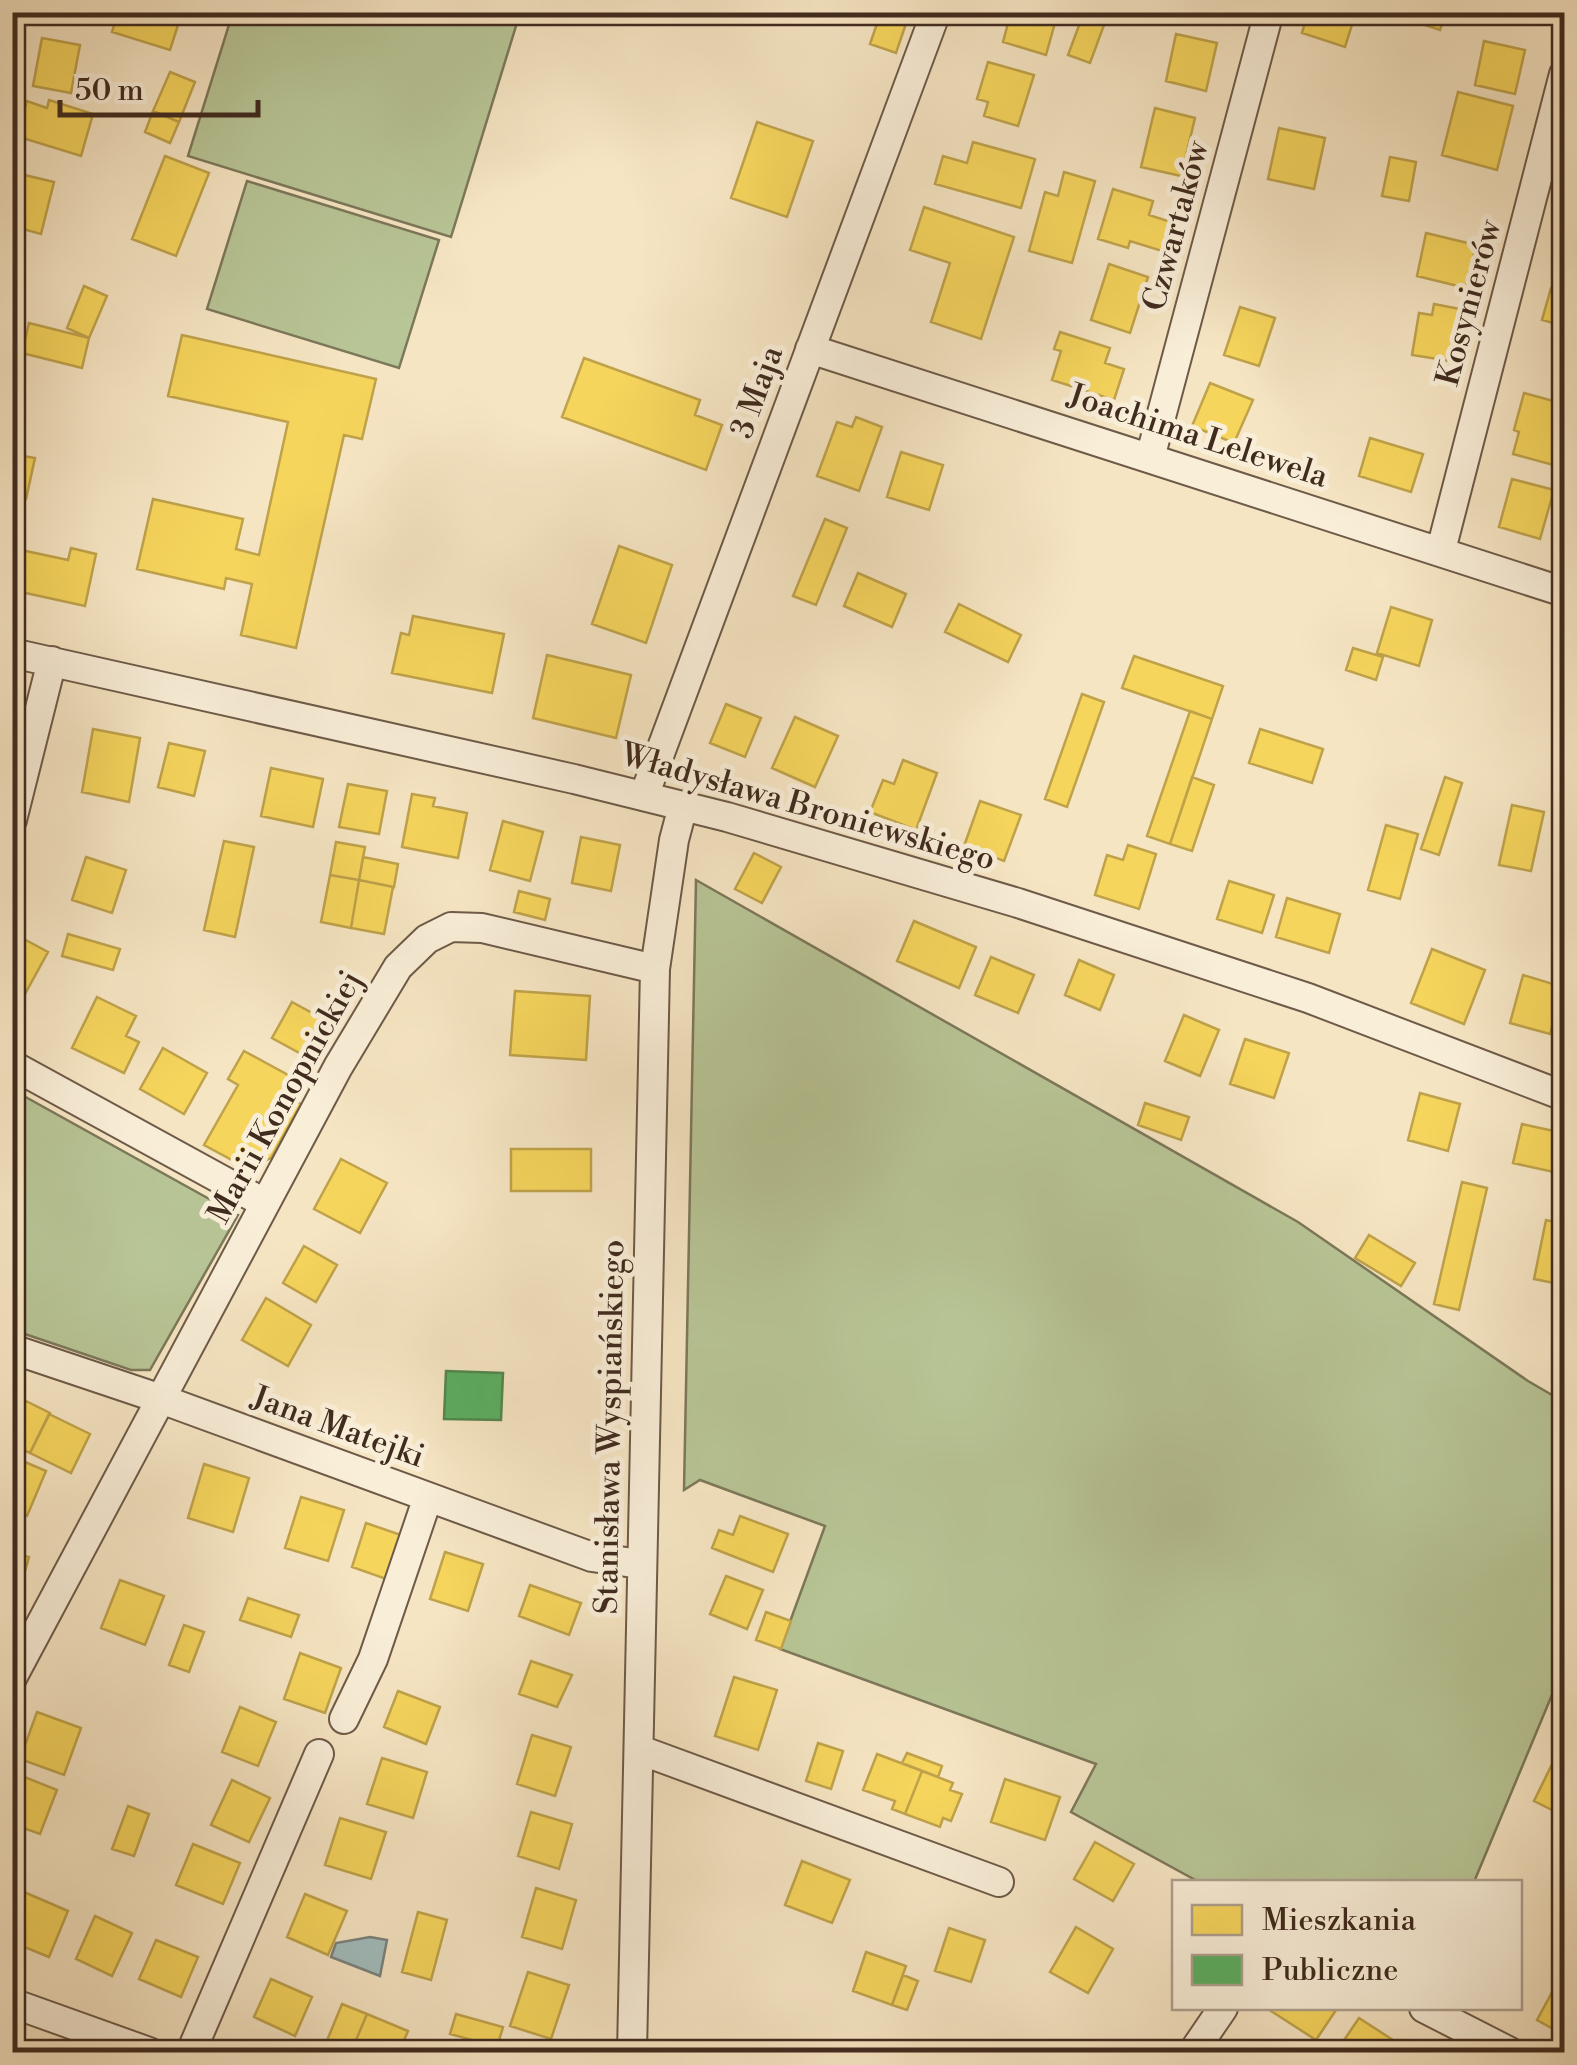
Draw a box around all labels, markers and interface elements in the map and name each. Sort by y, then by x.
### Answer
scale bar [60,55,258,117]
text: 50 m [75,72,144,110]
street label: Czwartaków [1134,136,1218,315]
street label: Kosynierów [1428,215,1511,390]
street label: 3 Maja [722,340,792,444]
street label: Joachima Lelewela [1062,375,1334,497]
street label: Władysława Broniewskiego [615,734,1000,880]
street label: Marii Konopnickiej [199,964,371,1230]
street label: Stanisława Wyspiańskiego [587,1239,633,1615]
street label: Jana Matejki [245,1377,430,1477]
legend [1172,1880,1522,2010]
text: Mieszkania [1262,1902,1417,1940]
text: Publiczne [1262,1952,1398,1990]

